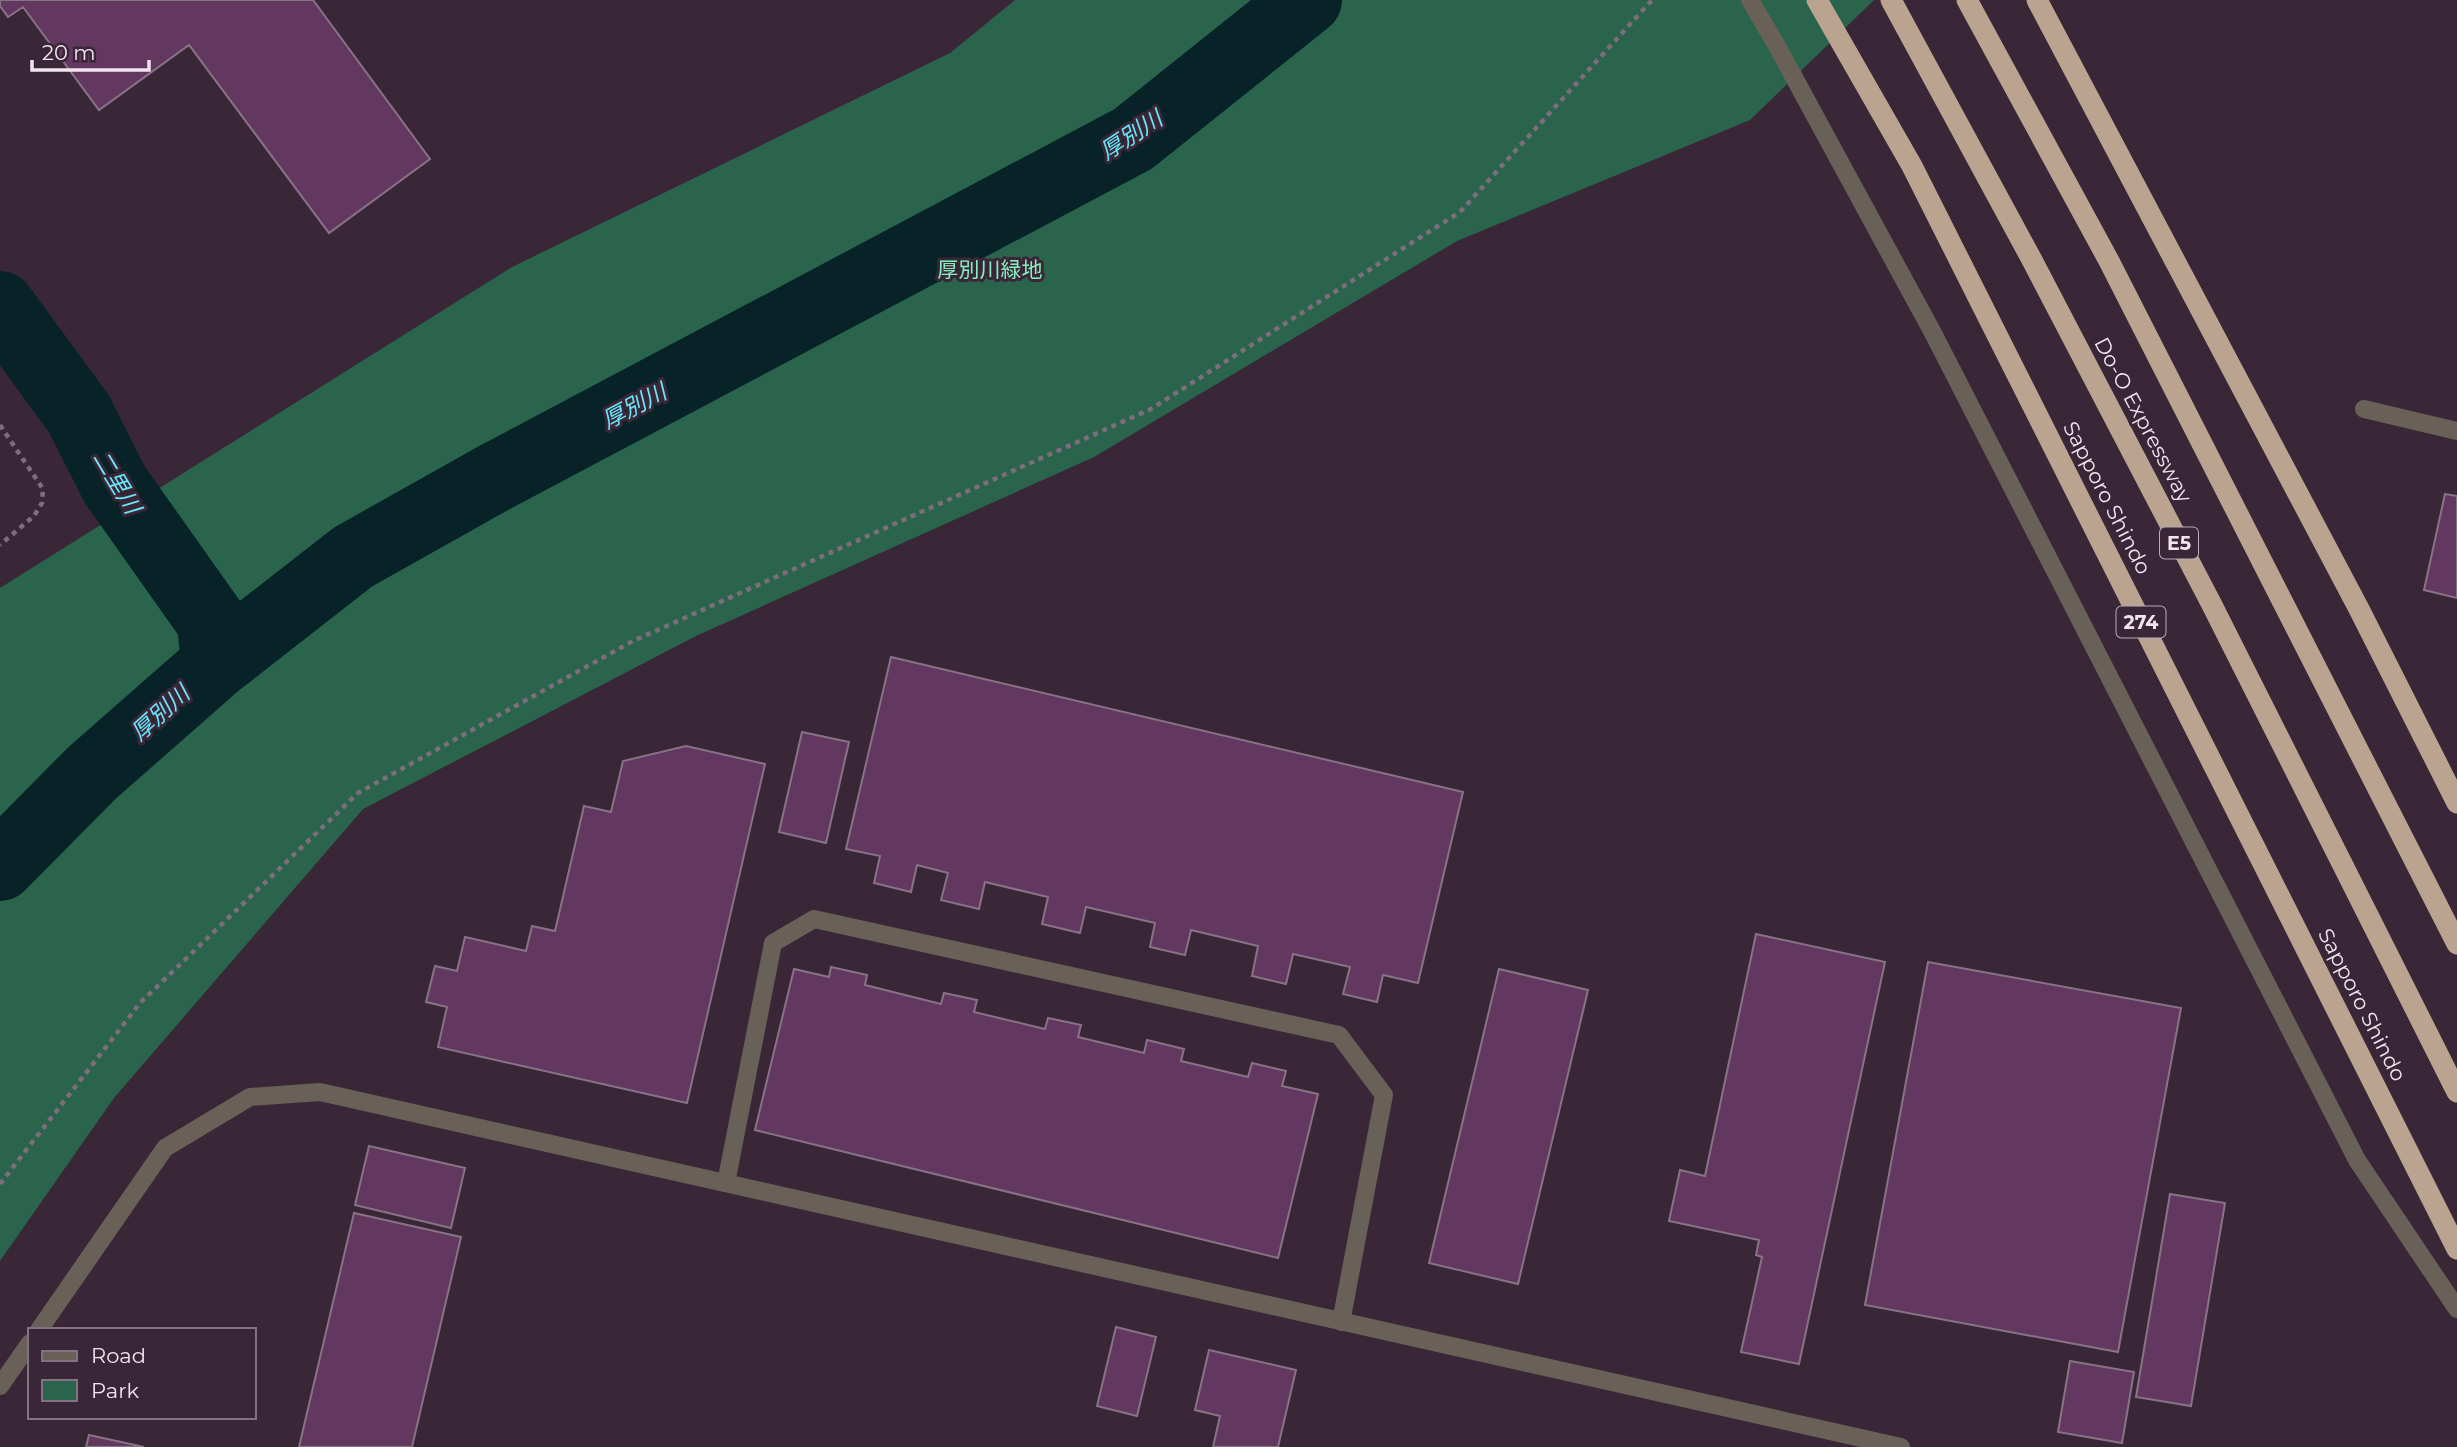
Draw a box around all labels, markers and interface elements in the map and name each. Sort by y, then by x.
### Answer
scale bar [32,28,149,72]
text: 20 m [42,40,96,65]
water label: 厚別川 [1094,103,1170,166]
park label: 厚別川緑地 [938,257,1043,282]
street label: Do-O Expressway [2089,333,2198,507]
water label: 厚別川 [597,376,674,435]
street label: Sapporo Shindo [2058,417,2157,578]
water label: 二里川 [87,445,148,521]
road number: E5 [2160,528,2198,558]
road number: 274 [2116,607,2166,638]
water label: 厚別川 [125,678,197,746]
street label: Sapporo Shindo [2313,924,2412,1085]
legend [28,1328,256,1419]
text: Road [91,1343,146,1368]
text: Park [91,1378,139,1403]

